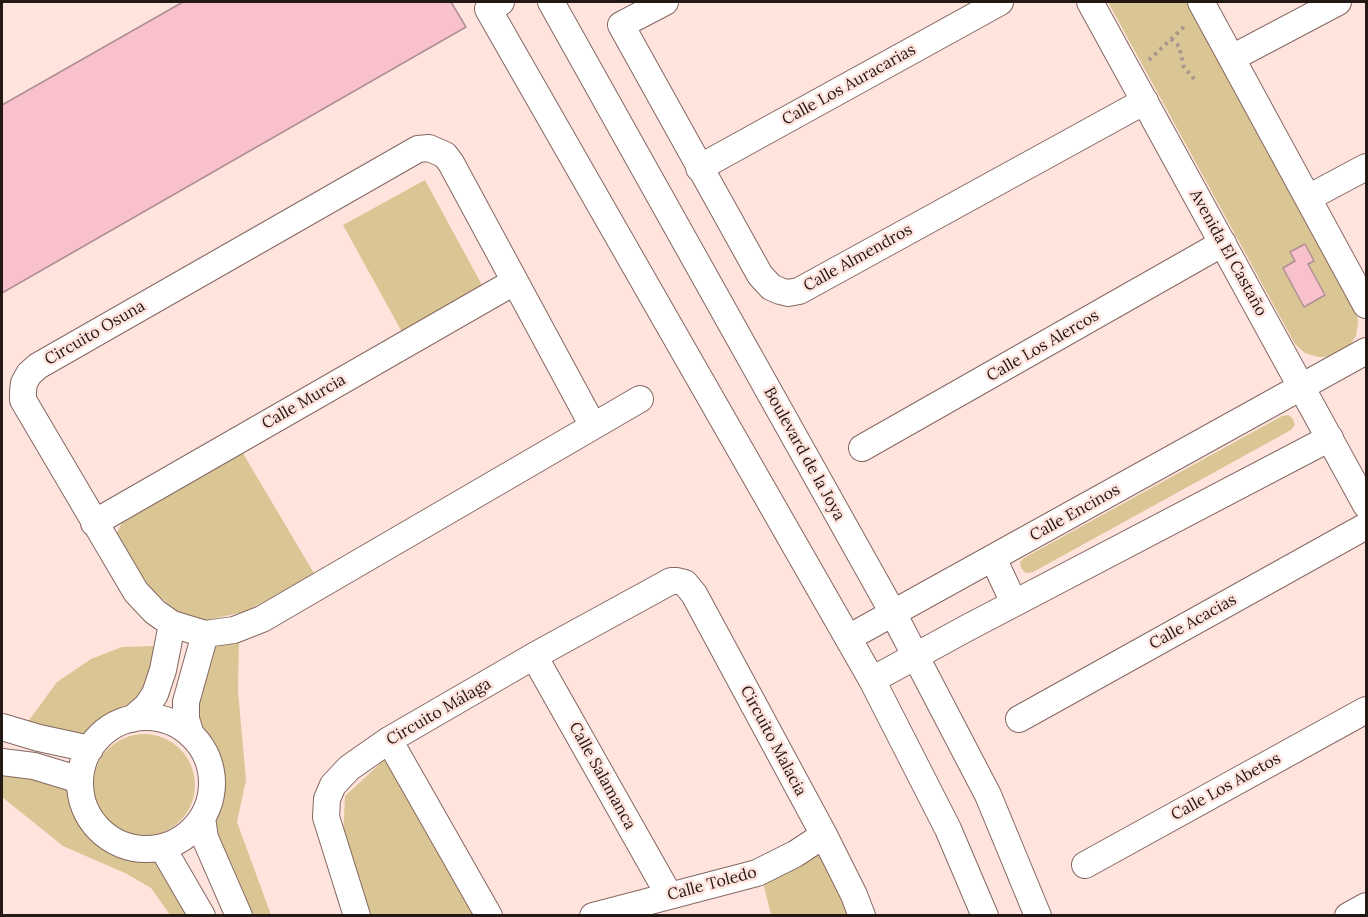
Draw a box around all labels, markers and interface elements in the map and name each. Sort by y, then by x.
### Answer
street label: Calle Los Auracarias [779,40,919,130]
street label: Avenida El Castaño [1185,186,1271,320]
street label: Calle Almendros [800,220,916,296]
street label: Circuito Osuna [41,297,149,369]
street label: Calle Los Alercos [984,306,1102,386]
street label: Calle Murcia [259,370,349,434]
street label: Boulevard de la Joya [759,384,849,524]
street label: Calle Encinos [1027,480,1123,546]
street label: Calle Acacias [1146,590,1240,654]
street label: Circuito Málaga [383,674,495,750]
street label: Circuito Malacia [736,683,810,799]
street label: Calle Salamanca [565,719,639,833]
street label: Calle Los Abetos [1168,749,1284,825]
street label: Calle Toledo [665,863,759,905]

